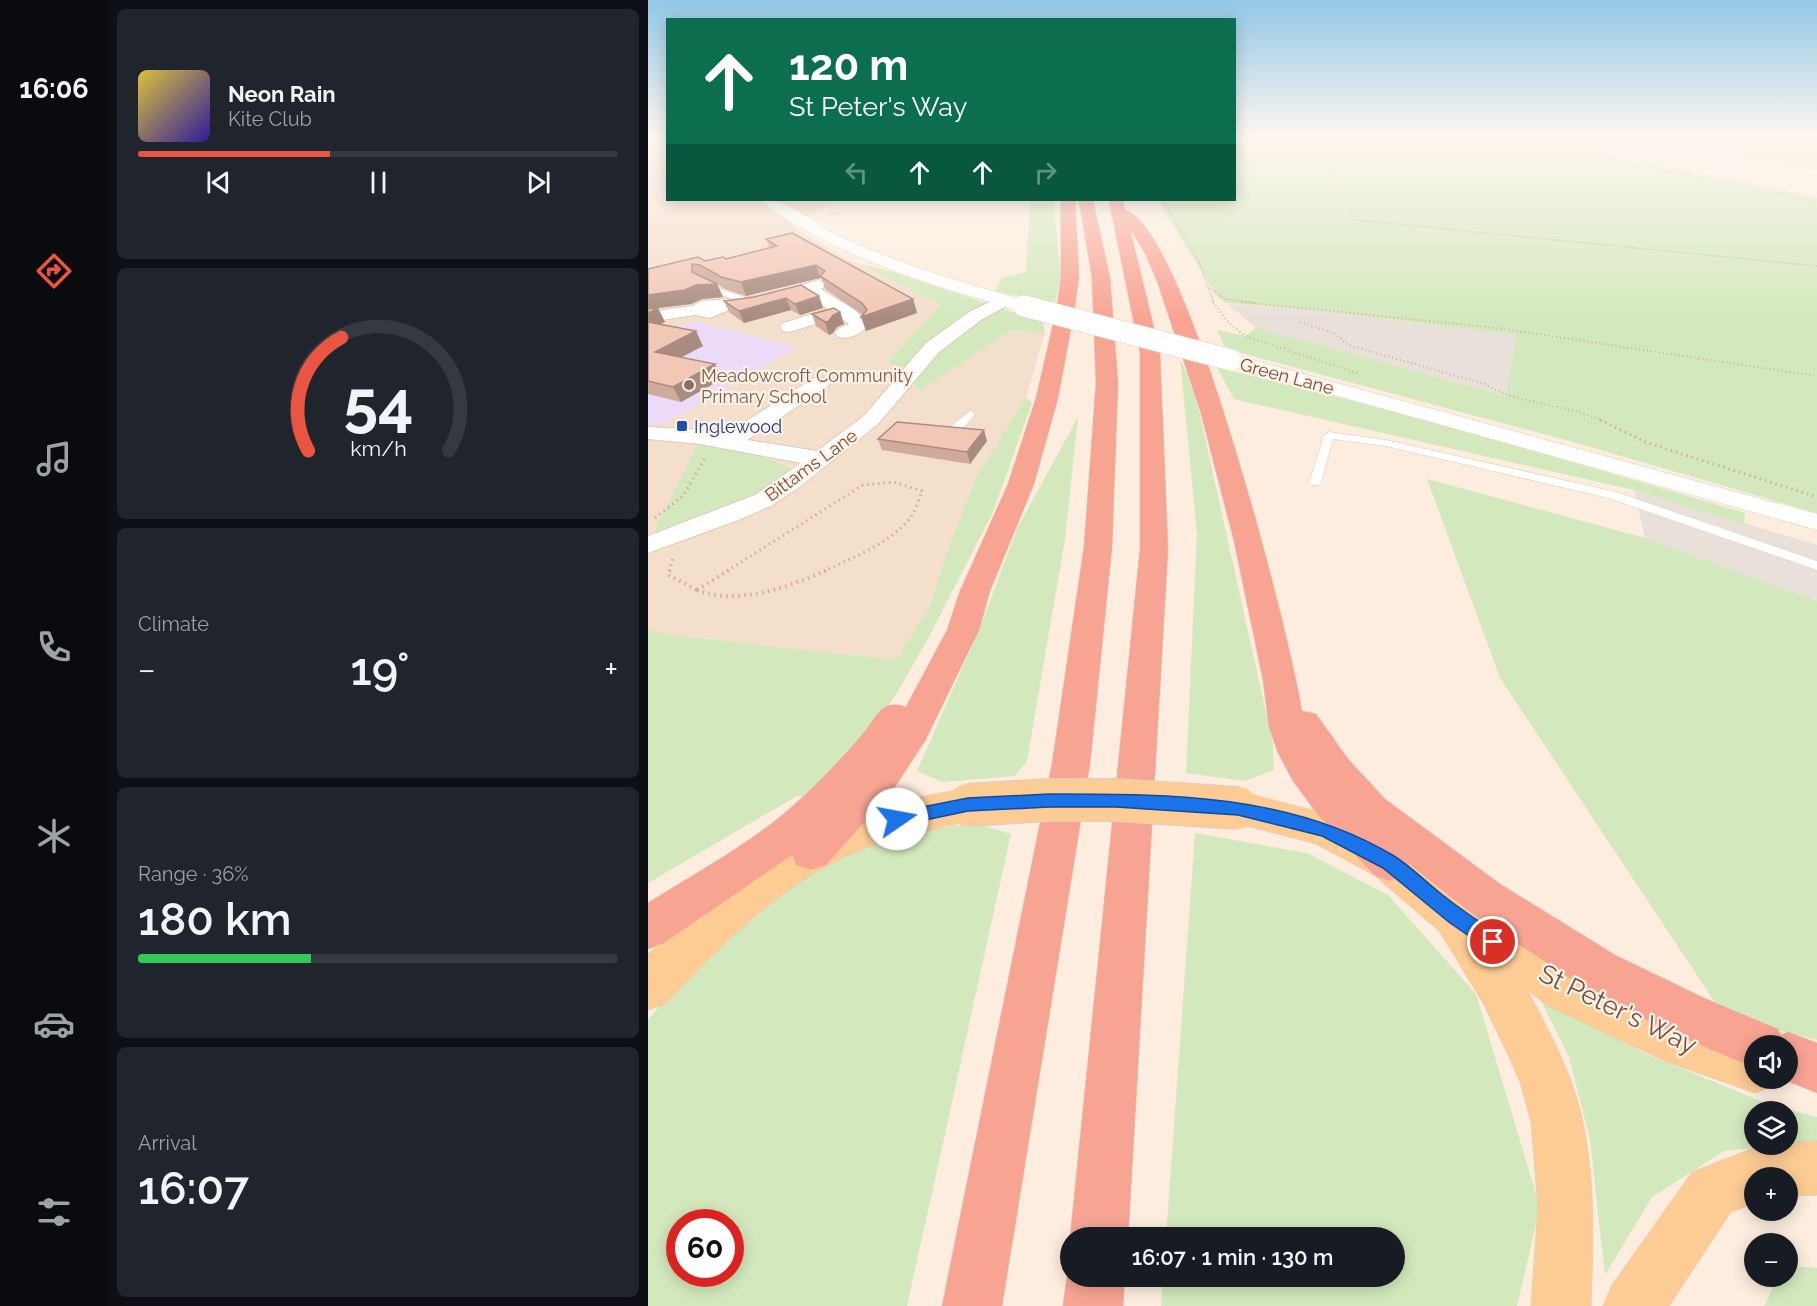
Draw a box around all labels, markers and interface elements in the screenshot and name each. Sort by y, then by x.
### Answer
text: 120 m [789,41,908,90]
icon: ahead [690,42,768,120]
text: 16:06 [19,73,89,104]
text: Neon Rain [228,81,336,107]
text: St Peter's Way [789,91,967,122]
text: Kite Club [228,107,312,131]
icon: left [840,156,873,189]
icon: ahead [903,156,936,189]
icon: ahead [966,156,999,189]
icon: right [1029,156,1062,189]
icon: previous [202,166,235,199]
icon: pause [362,166,395,199]
icon: next [522,166,555,199]
icon: directions [33,250,75,292]
street label: Green Lane [1238,353,1337,399]
place label: Meadowcroft Community Primary School [701,365,913,407]
text: 54 [343,366,413,440]
marker: Meadowcroft Community Primary School [682,378,696,392]
place label: Inglewood [694,416,782,437]
marker: Inglewood [675,419,689,433]
street label: Bittams Lane [761,424,862,506]
text: km/h [350,436,406,461]
icon: music [33,438,75,480]
text: Climate [138,612,209,636]
icon: phone [33,626,75,668]
text: 19° [351,643,409,696]
text: − [138,650,156,689]
text: + [604,650,618,689]
position arrow [865,787,929,851]
icon: climate [33,815,75,857]
text: Range · 36% [138,862,249,886]
text: 180 km [138,893,291,946]
pin [1467,916,1518,967]
icon: arrive [1476,925,1509,958]
street label: St Peter's Way [1534,958,1702,1060]
icon: car [33,1003,75,1045]
map controls [1744,1035,1798,1287]
button: sound [1744,1035,1798,1089]
button: layers [1744,1101,1798,1155]
text: Arrival [138,1131,197,1155]
text: 16:07 [138,1162,249,1215]
button: + [1744,1167,1798,1221]
icon: filters [33,1191,75,1233]
speed limit sign: 60 [666,1209,744,1287]
button: − [1744,1233,1798,1287]
text: 16:07 · 1 min · 130 m [1132,1244,1333,1270]

